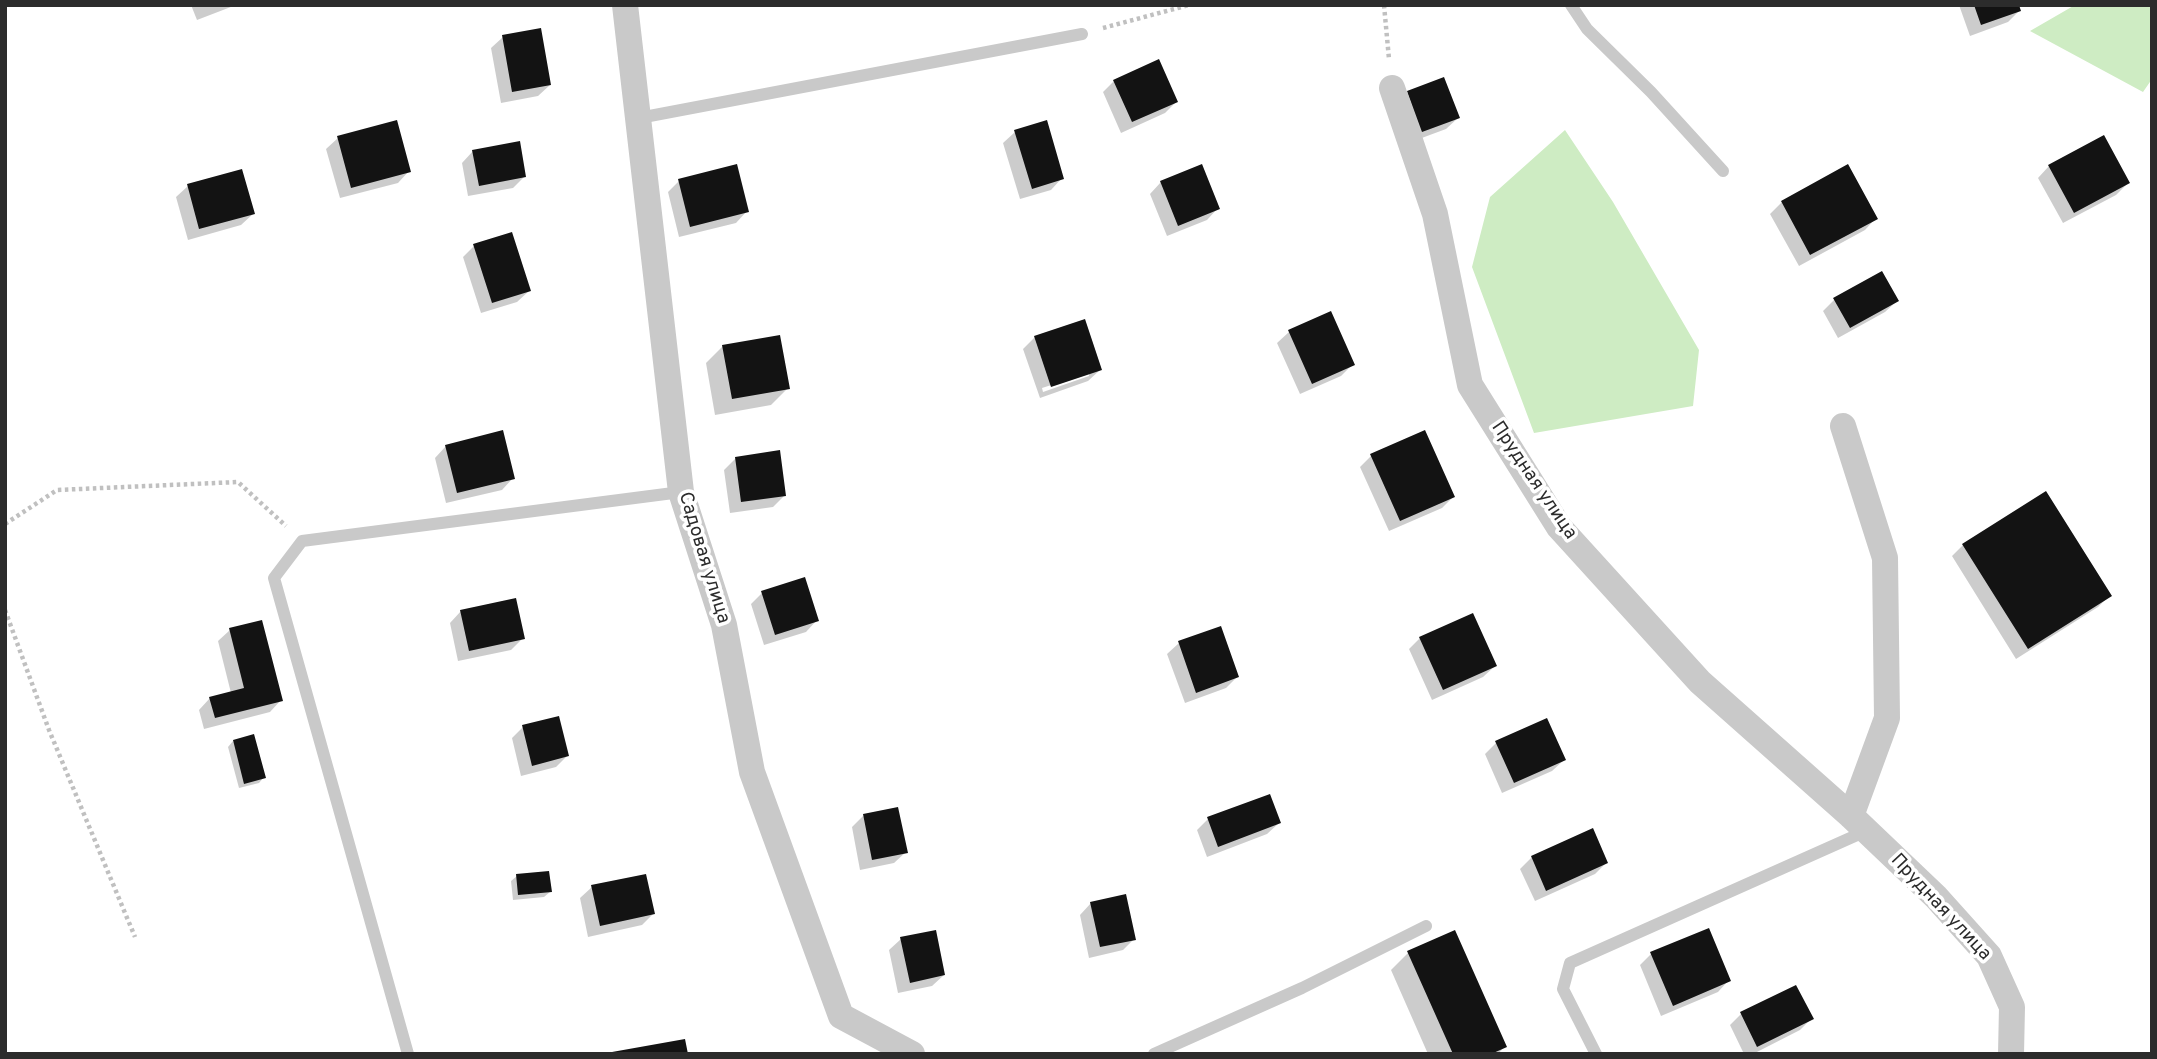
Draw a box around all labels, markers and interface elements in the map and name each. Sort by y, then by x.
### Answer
street label: Прудная улица [1485,418,1581,544]
street label: Садовая улица [672,489,734,627]
street label: Прудная улица [1885,850,1995,966]

